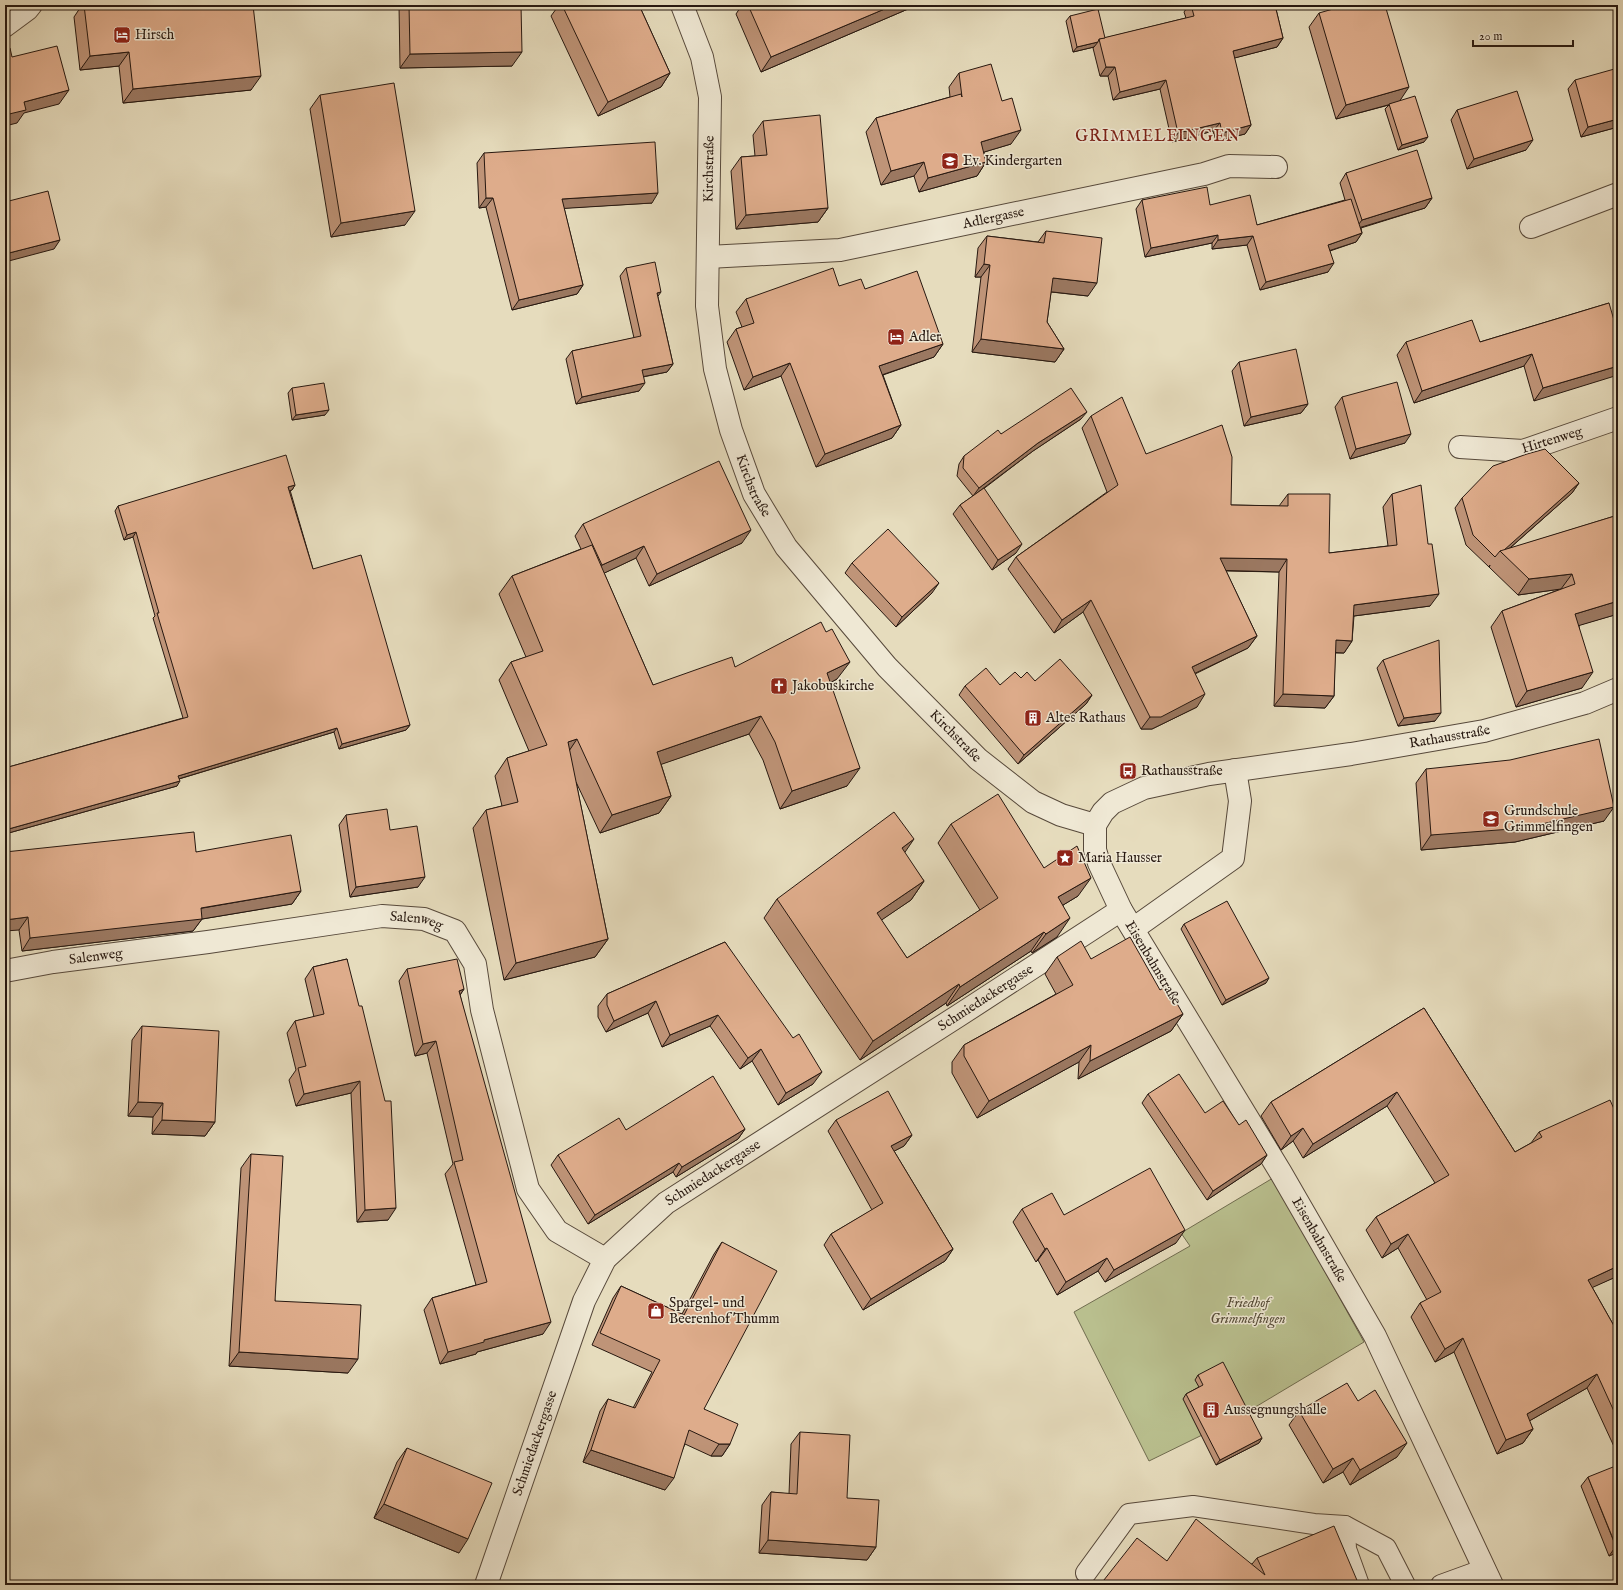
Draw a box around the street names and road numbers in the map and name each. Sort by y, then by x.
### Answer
street label: Kirchstraße [699,135,719,203]
street label: Adlergasse [960,203,1026,233]
street label: Hirtenweg [1519,422,1585,458]
street label: Kirchstraße [731,452,775,521]
street label: Kirchstraße [925,706,986,767]
street label: Rathausstraße [1408,721,1493,753]
street label: Salenweg [389,908,446,935]
street label: Eisenbahnstraße [1121,918,1186,1009]
street label: Salenweg [68,944,124,969]
street label: Schmiedackergasse [935,960,1037,1035]
street label: Schmiedackergasse [662,1135,765,1210]
street label: Eisenbahnstraße [1287,1194,1351,1286]
street label: Schmiedackergasse [508,1388,562,1498]

